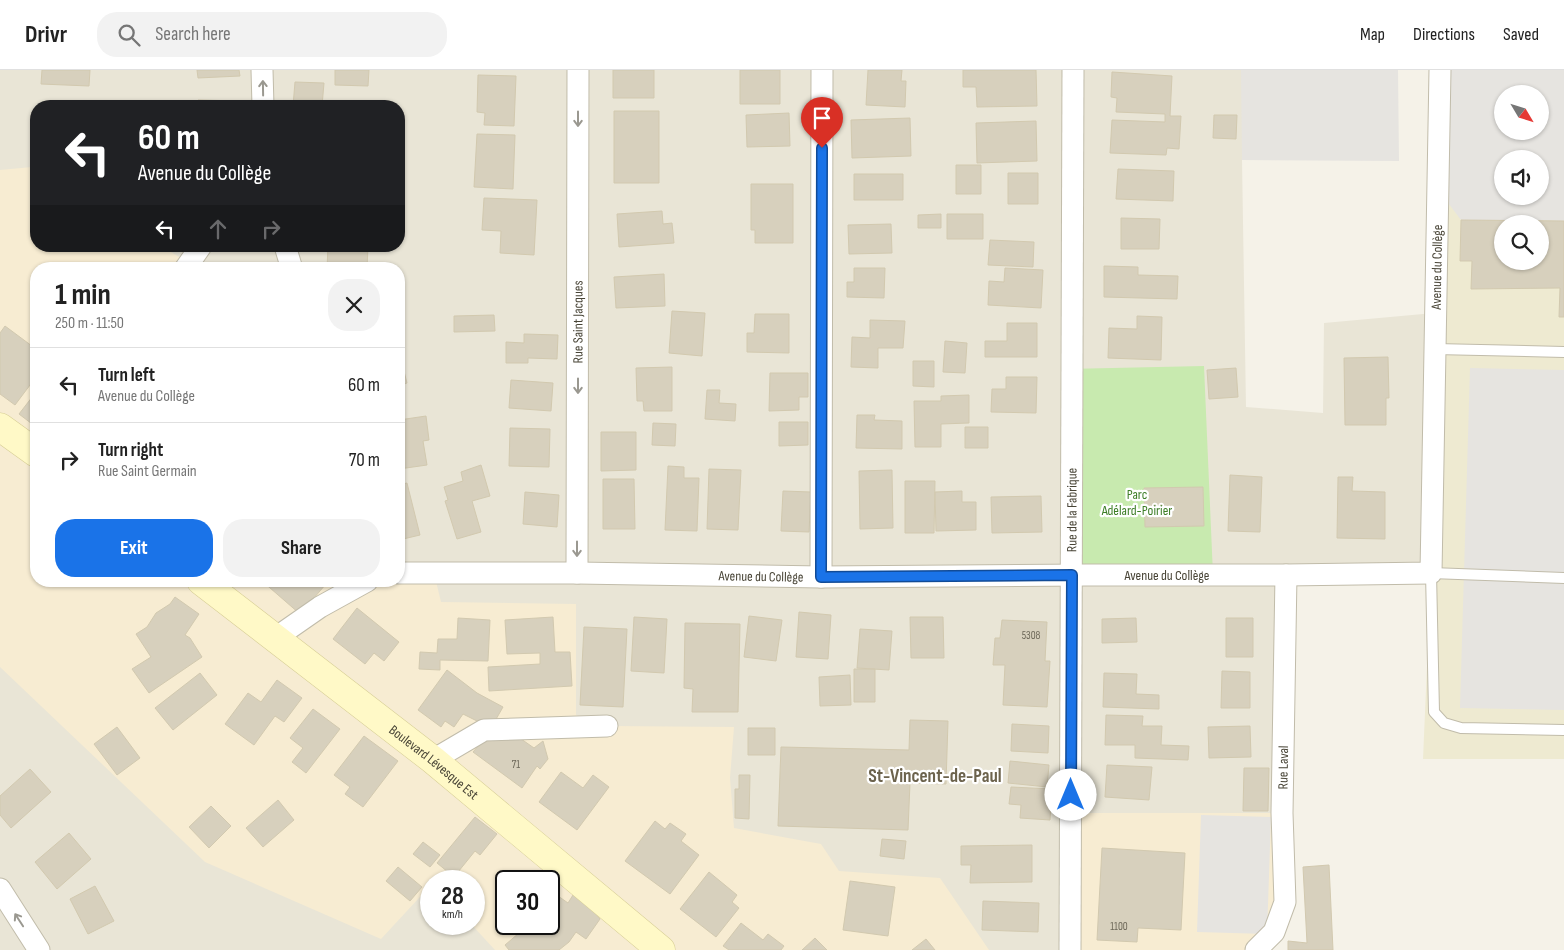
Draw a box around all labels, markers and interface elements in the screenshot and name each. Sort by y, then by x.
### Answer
search box [97,12,447,57]
text: Drivr [25,20,67,49]
icon: search [115,21,143,49]
text: Search here [155,23,231,46]
text: Map [1360,24,1385,45]
text: Directions [1413,24,1475,45]
text: Saved [1503,24,1539,45]
one-way arrow [258,80,267,96]
north arrow [1494,85,1549,140]
map controls [1494,85,1549,270]
pin [801,97,843,148]
icon: arrive [808,104,836,132]
one-way arrow [573,110,583,126]
text: 60 m [138,117,200,160]
icon: left [55,120,120,185]
button: sound [1494,150,1549,205]
text: Avenue du Collège [138,160,271,187]
icon: left [151,215,179,243]
icon: ahead [204,215,232,243]
icon: right [257,215,285,243]
button: search [1494,215,1549,270]
street label: Avenue du Collège [1427,224,1446,311]
text: 1 min [55,277,111,313]
button: close [328,279,380,331]
street label: Rue Saint Jacques [569,280,586,364]
text: 250 m · 11:50 [55,314,124,333]
text: Turn left [98,364,155,387]
icon: left [55,371,83,399]
text: 60 m [348,374,380,397]
one-way arrow [573,378,583,394]
text: Avenue du Collège [98,387,195,406]
text: Turn right [98,439,163,462]
icon: right [55,446,83,474]
text: 70 m [349,449,380,472]
text: Rue Saint Germain [98,462,197,481]
street label: Rue de la Fabrique [1063,468,1080,552]
park label: Parc Adélard-Poirier [1101,486,1172,519]
button: Exit [55,519,213,577]
button: Share [223,519,380,577]
one-way arrow [572,540,582,556]
street label: Avenue du Collège [717,567,804,585]
street label: Avenue du Collège [1123,567,1209,584]
house number: 5308 [1022,629,1041,642]
street label: Boulevard Lévesque Est [386,721,482,803]
street label: Rue Laval [1274,745,1292,790]
house number: 71 [512,758,520,771]
district label: St-Vincent-de-Paul [868,765,1002,788]
position arrow [1044,768,1096,820]
speed limit sign: 30 [495,870,560,935]
text: 28 [441,881,464,912]
text: km/h [442,907,463,922]
one-way arrow [14,913,24,927]
house number: 1100 [1110,920,1128,933]

